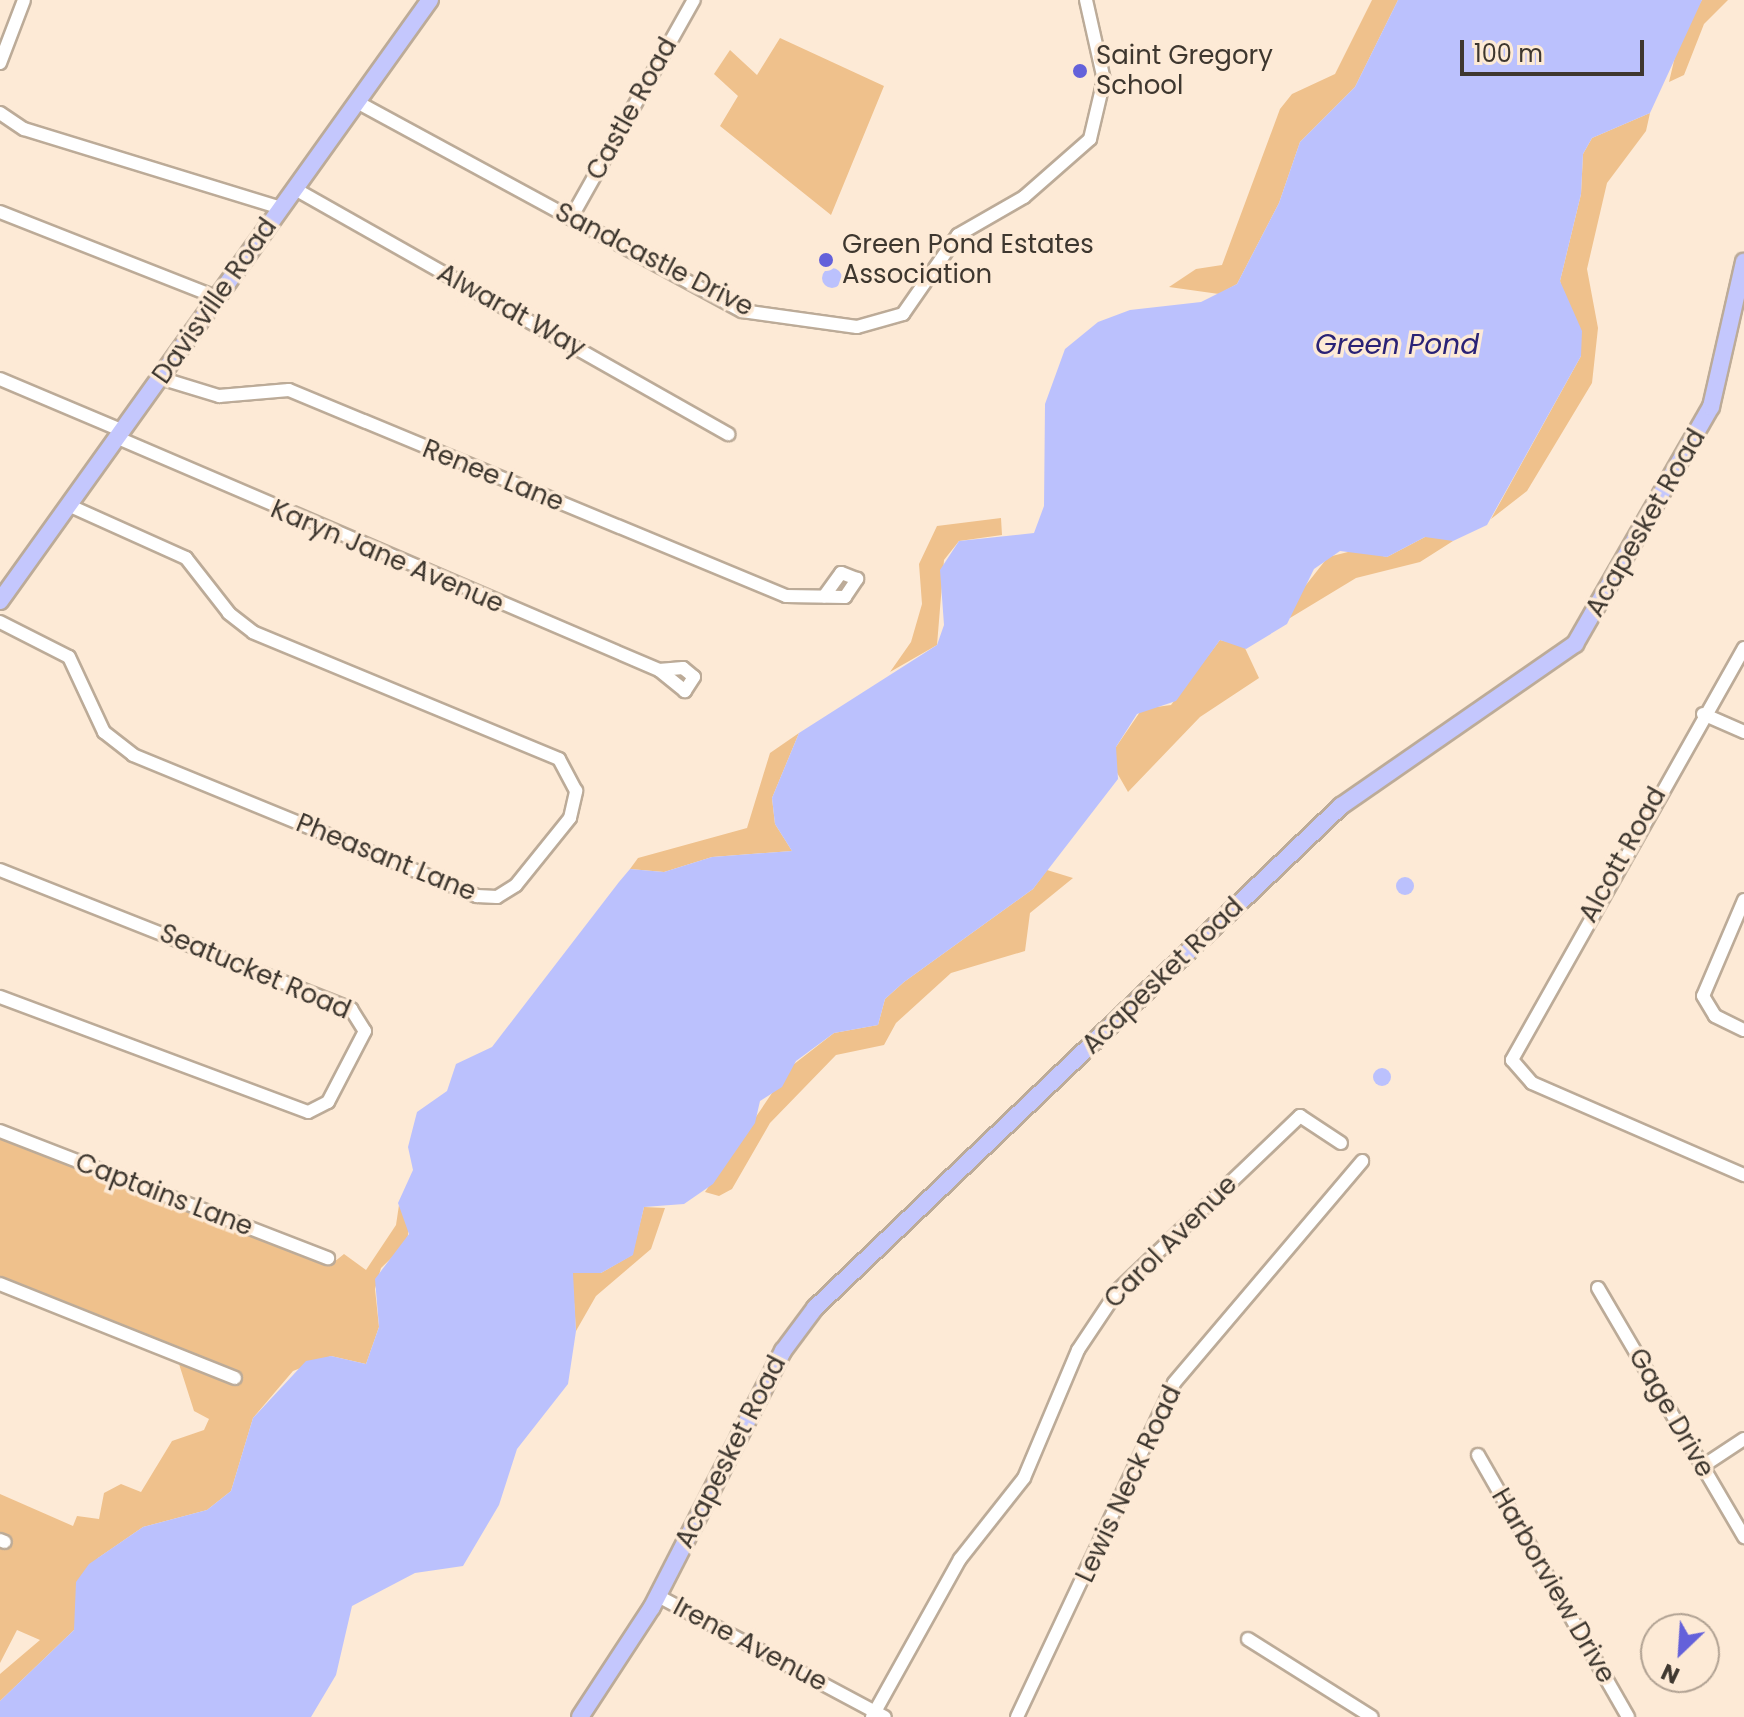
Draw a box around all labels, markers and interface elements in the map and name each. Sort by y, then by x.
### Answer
scale bar [1464,24,1648,74]
street label: Castle Road [580,32,684,186]
text: 100 m [1474,37,1543,70]
place label: Saint Gregory School [1096,40,1273,102]
marker: Saint Gregory School [1071,62,1089,80]
street label: Sandcastle Drive [550,197,758,323]
street label: Davisville Road [146,212,284,390]
place label: Green Pond Estates Association [842,229,1094,290]
marker: Green Pond Estates Association [817,251,835,269]
street label: Alwardt Way [432,258,590,364]
water label: Green Pond [1315,328,1479,362]
street label: Acapesket Road [1580,424,1712,622]
street label: Renee Lane [418,434,568,518]
street label: Karyn Jane Avenue [266,494,508,620]
street label: Alcott Road [1573,782,1673,928]
street label: Pheasant Lane [292,808,480,908]
street label: Acapesket Road [1076,891,1250,1061]
street label: Seatucket Road [155,918,355,1026]
street label: Captains Lane [71,1147,257,1243]
street label: Carol Avenue [1098,1169,1244,1315]
street label: Gage Drive [1622,1343,1720,1483]
street label: Acapesket Road [669,1351,793,1553]
street label: Lewis Neck Road [1070,1381,1188,1587]
street label: Harborview Drive [1485,1483,1621,1689]
street label: Irene Avenue [668,1591,832,1699]
north arrow [1640,1613,1720,1693]
text: N [1656,1656,1685,1691]

